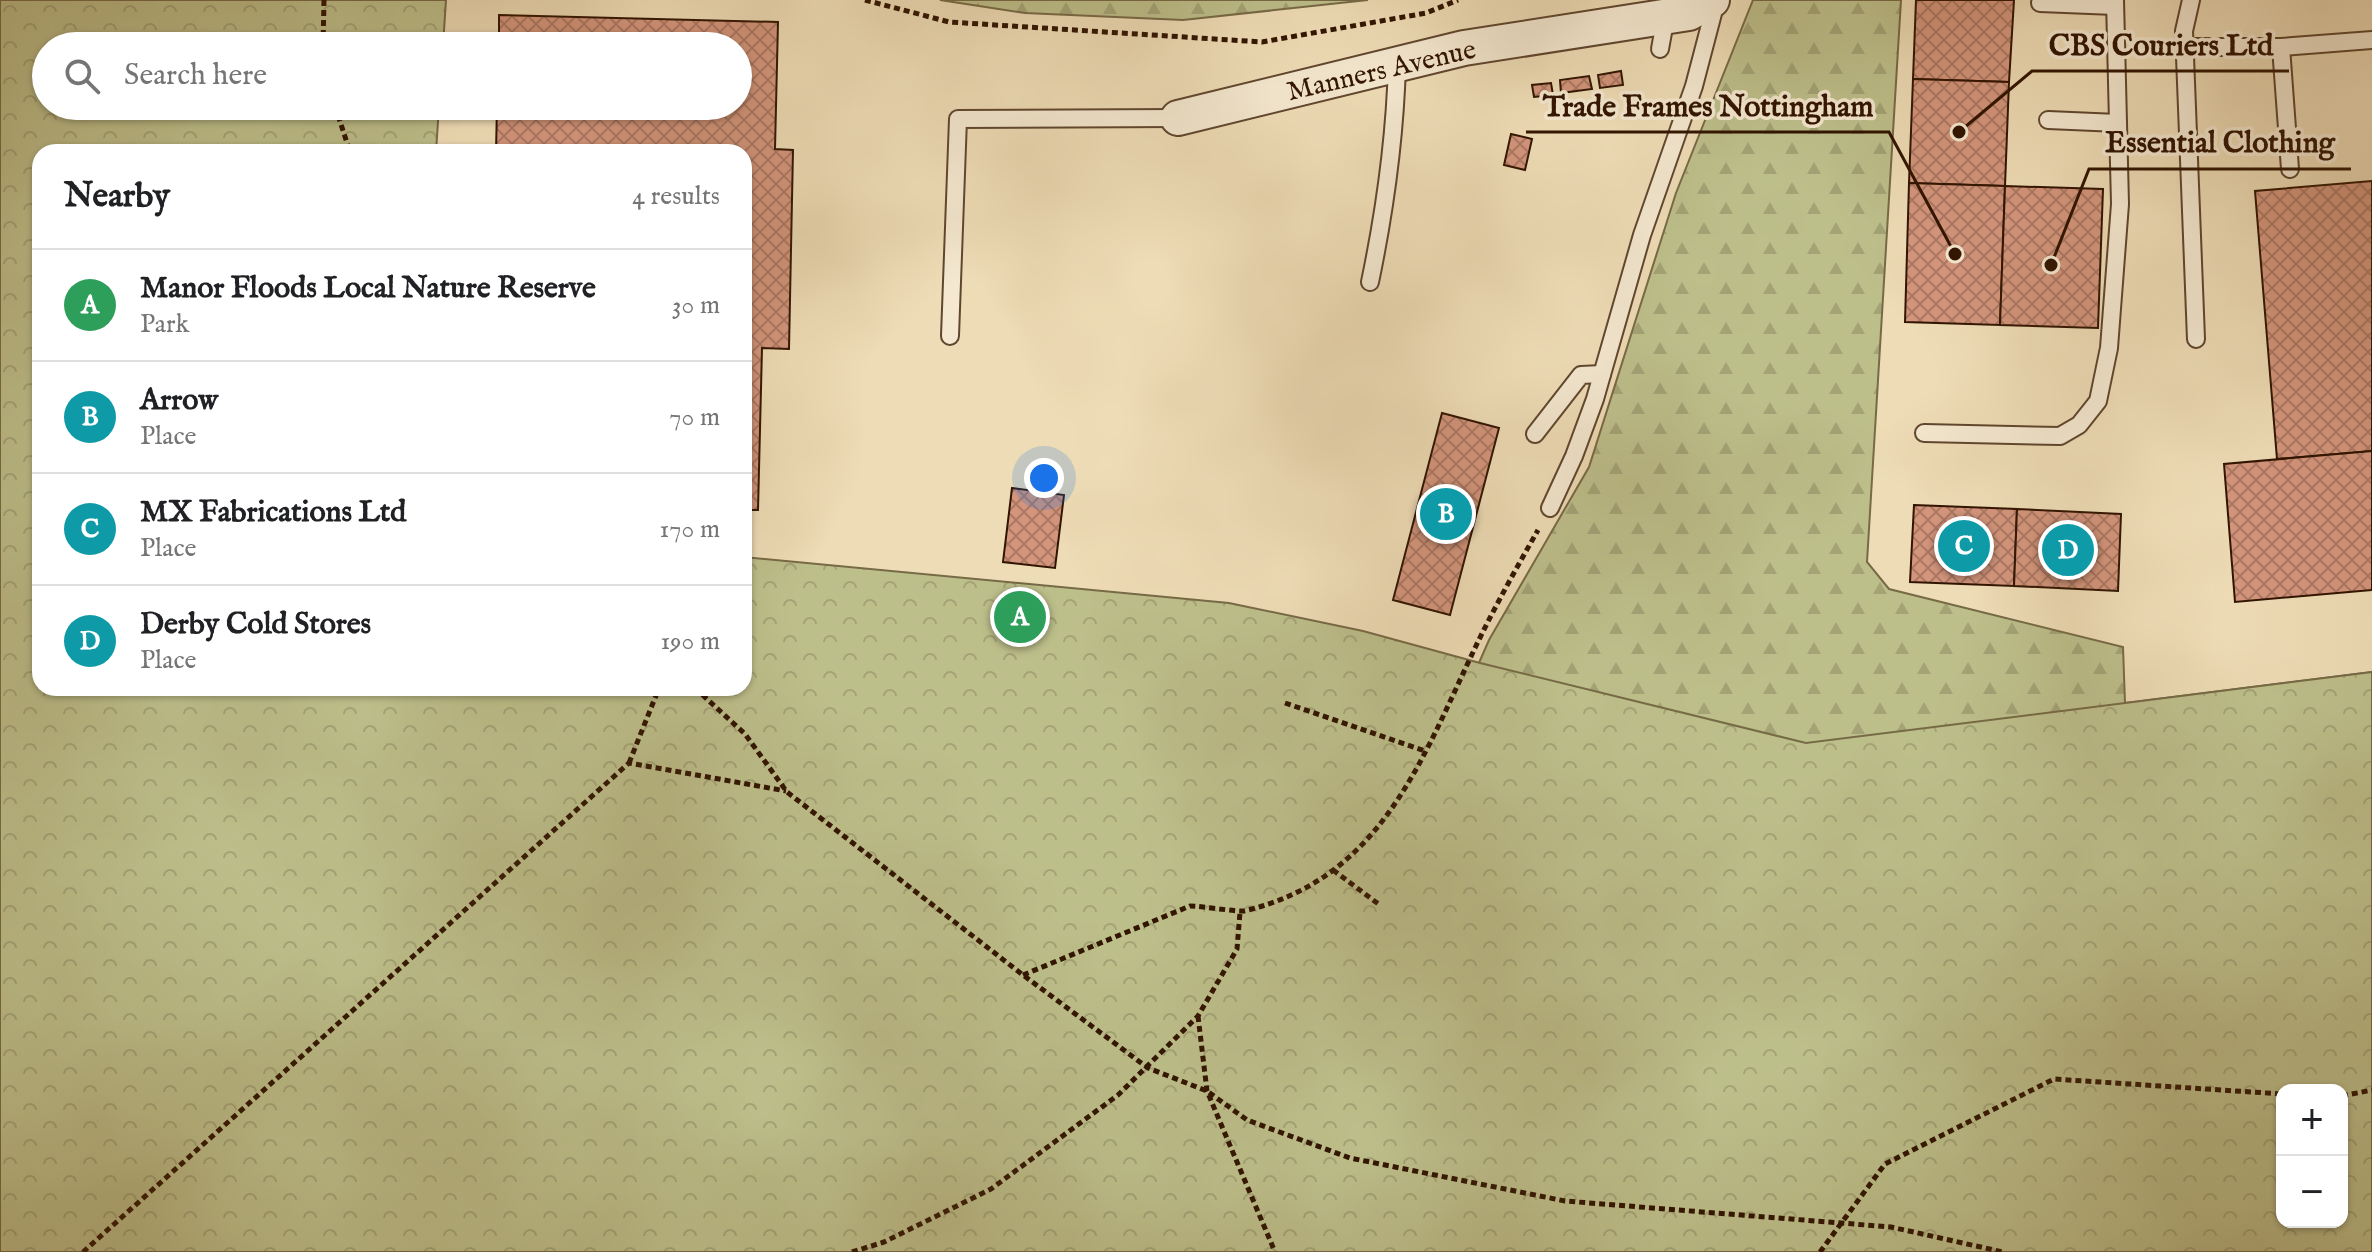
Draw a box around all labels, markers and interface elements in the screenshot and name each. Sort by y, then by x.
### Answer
callout: CBS Couriers Ltd [2032,17,2289,71]
text: CBS Couriers Ltd [2049,28,2274,66]
search box [32,32,752,120]
street label: Manners Avenue [1284,33,1480,110]
icon: search [60,54,104,98]
text: Search here [124,57,267,95]
callout: Trade Frames Nottingham [1526,78,1889,132]
text: Trade Frames Nottingham [1542,89,1873,127]
callout: Essential Clothing [2089,115,2351,169]
text: Essential Clothing [2105,125,2337,163]
text: Nearby [64,175,170,218]
text: 4 results [632,180,720,213]
text: Manor Floods Local Nature Reserve [140,270,596,308]
text: A [81,289,99,322]
text: 30 m [672,289,720,322]
text: Park [140,308,189,341]
text: Arrow [140,382,218,420]
text: B [81,401,99,434]
text: 70 m [669,401,720,434]
text: Place [140,420,196,453]
your location [1024,458,1064,498]
pin: B [1420,484,1472,544]
text: MX Fabrications Ltd [140,494,406,532]
text: C [81,513,99,546]
text: 170 m [660,513,720,546]
pin: C [1938,516,1990,576]
pin: D [2042,520,2094,580]
text: Place [140,532,196,565]
pin: A [994,587,1046,647]
text: Derby Cold Stores [140,606,371,644]
text: D [80,625,100,658]
text: 190 m [660,625,720,658]
text: Place [140,644,196,677]
map controls [2276,1084,2348,1228]
button: + [2276,1084,2348,1156]
button: − [2276,1156,2348,1228]

